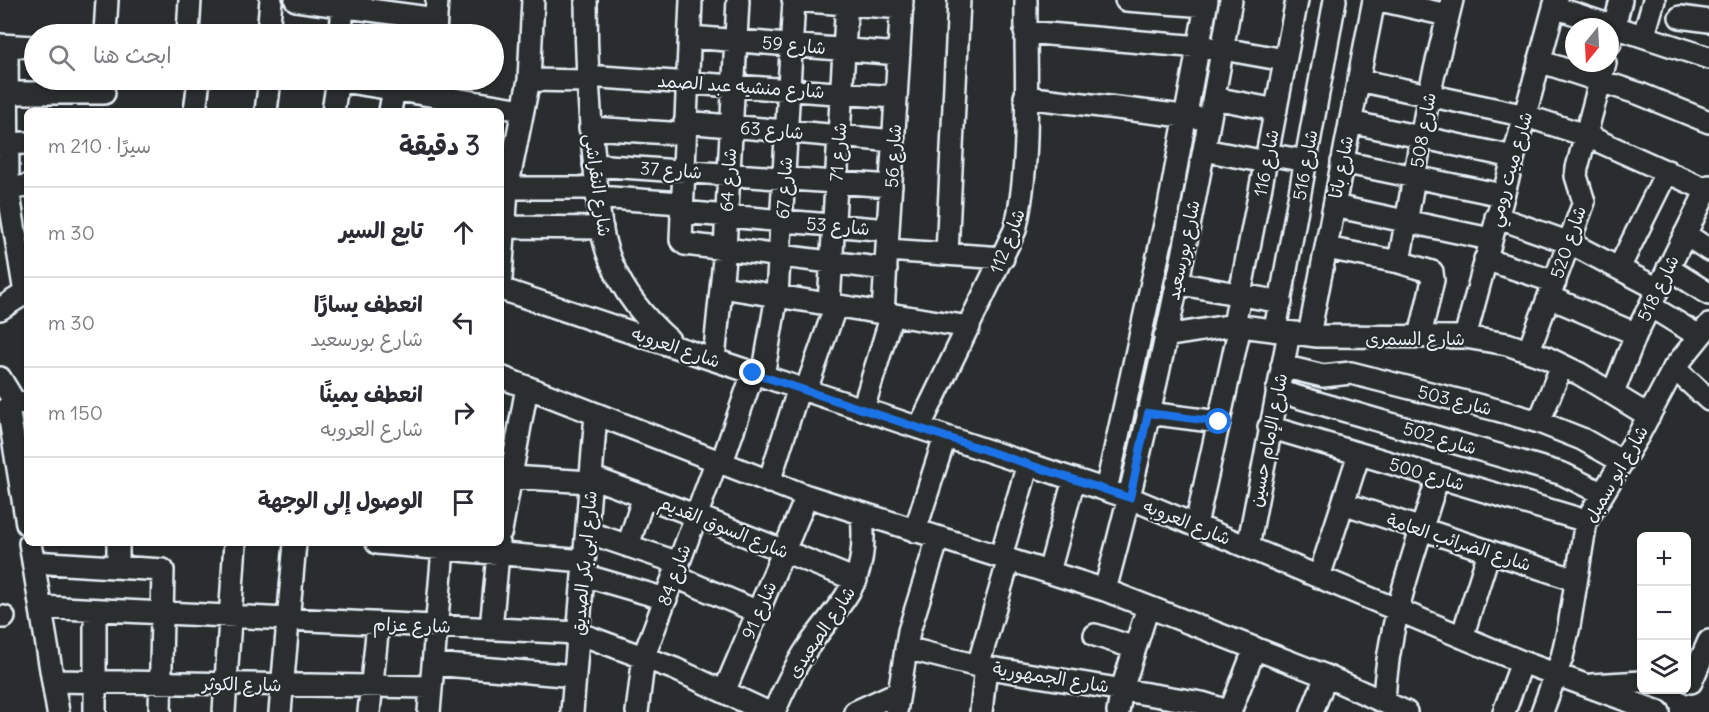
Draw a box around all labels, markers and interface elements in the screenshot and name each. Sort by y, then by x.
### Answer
north arrow [1565,18,1619,72]
search box [24,24,504,90]
street label: شارع 59 [761,31,827,60]
icon: search [45,41,78,74]
text: ابحث هنا [93,41,172,69]
street label: شارع منشيه عبد الصمد [657,69,825,104]
street label: شارع 508 [1405,91,1442,170]
street label: شارع ميت رومي [1483,109,1542,231]
street label: شارع 63 [739,116,805,145]
street label: شارع 71 [824,122,853,182]
street label: شارع 56 [880,123,907,189]
street label: شارع 116 [1248,127,1285,199]
street label: شارع 516 [1287,128,1323,202]
text: 3 دقيقة [399,129,480,162]
street label: شارع النقراشى [578,132,617,238]
text: سيرًا · 210 m [48,133,151,158]
street label: شارع باتا [1324,134,1359,201]
street label: شارع 64 [715,147,742,213]
street label: شارع 37 [639,156,703,185]
street label: شارع 67 [771,156,798,220]
street label: شارع بورسعيد [1161,198,1206,302]
street label: شارع 520 [1545,203,1592,282]
street label: شارع 112 [984,205,1031,277]
street label: شارع 53 [805,212,871,241]
text: تابع السير [339,216,423,244]
icon: ahead [447,216,480,249]
text: 30 m [48,220,95,245]
street label: شارع 518 [1632,251,1685,325]
text: انعطف يسارًا [314,290,423,318]
icon: left [447,306,480,339]
text: 30 m [48,310,95,335]
street label: شارع العروبه [628,321,723,374]
text: شارع بورسعيد [310,326,423,351]
street label: شارع السمرى [1365,327,1465,351]
route end [739,359,765,385]
street label: شارع الإمام حسين [1244,371,1295,509]
text: انعطف يمينًا [320,380,423,408]
street label: شارع 503 [1415,380,1494,421]
icon: right [447,396,480,429]
text: 150 m [48,400,103,425]
route start [1205,408,1231,434]
text: شارع العروبه [321,416,423,441]
street label: شارع 502 [1400,417,1479,460]
street label: شارع ابو سمبل [1579,421,1654,527]
street label: شارع 500 [1386,452,1467,497]
text: الوصول إلى الوجهة [258,486,423,514]
icon: arrive [447,486,480,519]
street label: شارع ابى بكر الصديق [566,490,603,637]
street label: شارع السوق القديم [655,491,792,566]
street label: شارع العروبه [1140,494,1234,551]
street label: شارع الضرائب العامة [1384,508,1534,577]
map controls [1637,532,1691,694]
button: + [1637,532,1691,586]
street label: شارع 84 [652,541,697,609]
street label: شارع 91 [737,578,782,643]
street label: شارع الصعيدى [782,582,861,683]
button: − [1637,586,1691,640]
street label: شارع عزام [373,612,451,641]
button: layers [1637,640,1691,694]
street label: شارع الجمهورية [991,656,1111,699]
street label: شارع الكوثر [200,672,282,697]

